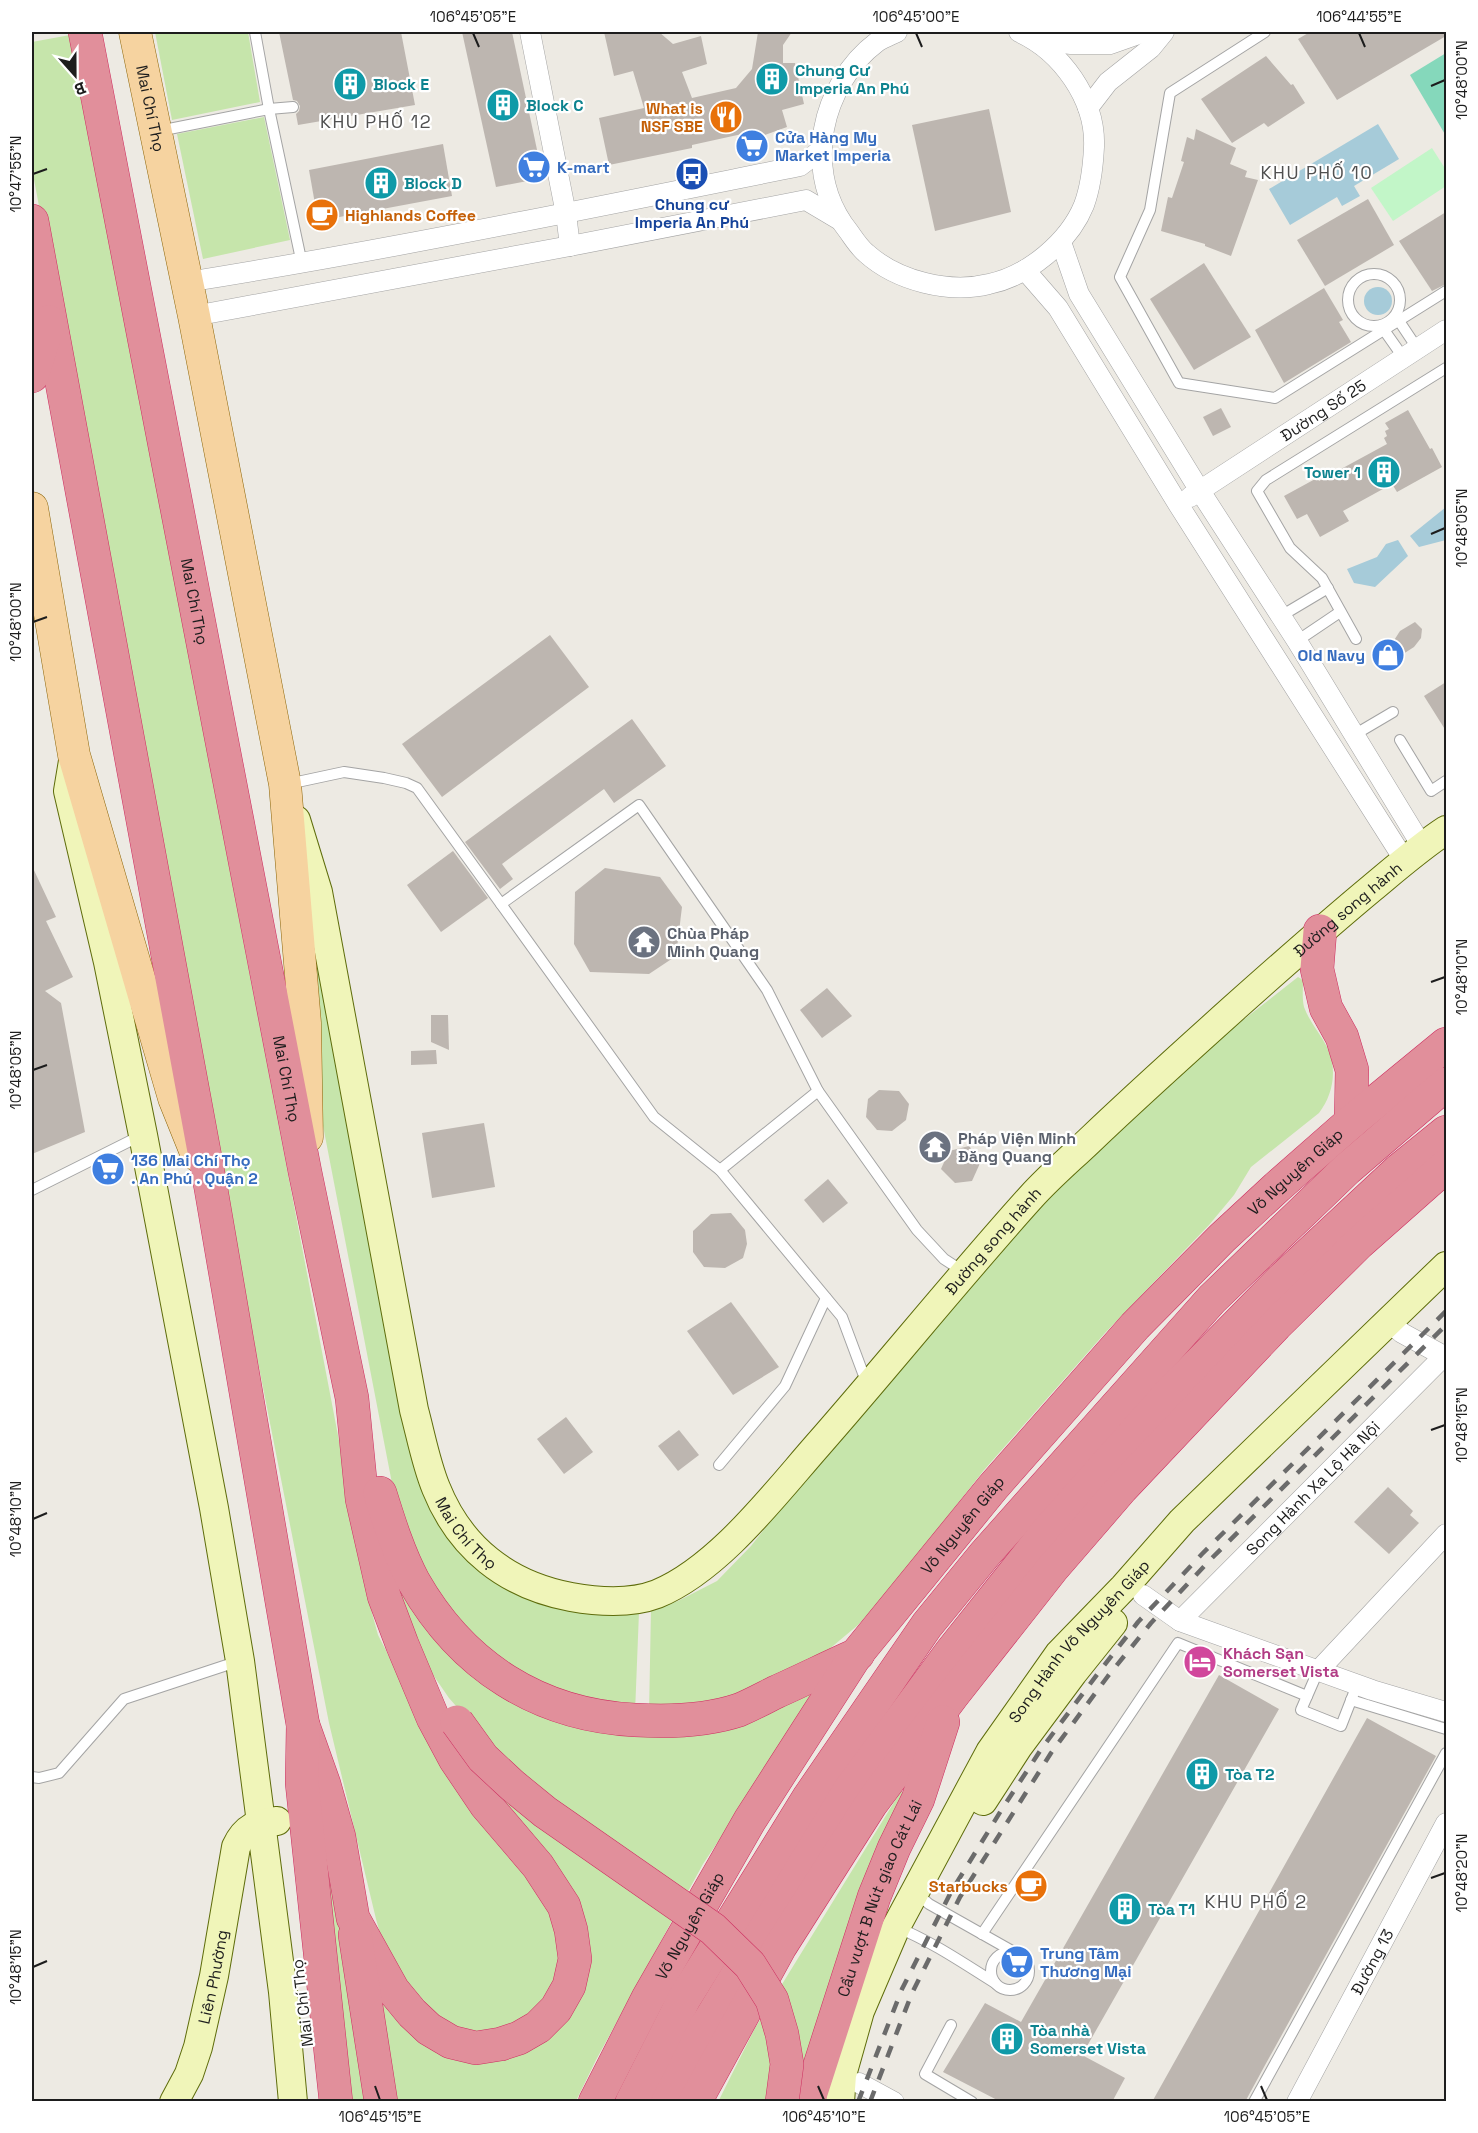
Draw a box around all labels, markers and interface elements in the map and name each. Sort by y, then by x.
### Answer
text: 106°45'05"E [430,7,516,26]
text: 106°45'00"E [873,7,959,26]
text: 106°44'55"E [1316,7,1402,26]
text: 10°48'00"N [1452,40,1471,120]
north arrow [45,45,105,105]
place label: Chung Cư Imperia An Phú [795,60,909,99]
building icon: Chung Cư Imperia An Phú [754,61,790,97]
street label: Mai Chí Thọ [131,63,170,154]
building icon: Block E [332,66,368,102]
place label: Block E [373,74,429,95]
text: B [71,77,89,100]
building icon: Block C [485,87,521,123]
place label: Block C [526,95,583,116]
place label: What is NSF SBE [641,98,703,137]
restaurant icon: What is NSF SBE [708,99,744,135]
district label: KHU PHỐ 12 [320,110,432,133]
place label: Cửa Hàng My Market Imperia [775,127,891,166]
supermarket icon: Cửa Hàng My Market Imperia [734,128,770,164]
text: 10°47'55"N [6,135,25,213]
supermarket icon: K-mart [516,149,552,185]
bus stop icon: Chung cư Imperia An Phú [674,156,710,192]
place label: K-mart [557,157,610,178]
district label: KHU PHỐ 10 [1261,161,1373,184]
building icon: Block D [363,165,399,201]
place label: Block D [404,173,462,194]
place label: Chung cư Imperia An Phú [635,194,749,233]
cafe icon: Highlands Coffee [304,197,340,233]
place label: Highlands Coffee [345,205,476,226]
street label: Đường Số 25 [1277,375,1370,446]
building icon: Tower 1 [1366,454,1402,490]
place label: Tower 1 [1304,462,1361,483]
text: 10°48'05"N [1452,488,1471,568]
street label: Mai Chí Thọ [176,556,213,647]
text: 10°48'00"N [6,582,25,662]
shop icon: Old Navy [1370,637,1406,673]
place label: Old Navy [1298,645,1365,666]
street label: Đường song hành [1289,857,1407,962]
place label: Chùa Pháp Minh Quang [667,923,759,962]
temple icon: Chùa Pháp Minh Quang [626,924,662,960]
text: 10°48'10"N [1452,939,1471,1015]
text: 10°48'05"N [6,1030,25,1110]
street label: Mai Chí Thọ [268,1034,305,1124]
street label: Võ Nguyên Giáp [1243,1124,1348,1220]
place label: Pháp Viện Minh Đăng Quang [958,1128,1076,1167]
temple icon: Pháp Viện Minh Đăng Quang [917,1129,953,1165]
place label: 136 Mai Chí Thọ . An Phú . Quận 2 [131,1150,258,1189]
supermarket icon: 136 Mai Chí Thọ . An Phú . Quận 2 [90,1151,126,1187]
street label: Đường song hành [941,1183,1046,1299]
text: 10°48'15"N [1452,1387,1471,1463]
street label: Song Hành Xa Lộ Hà Nội [1241,1416,1385,1560]
street label: Võ Nguyên Giáp [916,1471,1009,1579]
text: 10°48'10"N [6,1481,25,1557]
street label: Mai Chí Thọ [430,1494,501,1574]
street label: Song Hành Võ Nguyên Giáp [1004,1555,1154,1727]
place label: Khách Sạn Somerset Vista [1223,1643,1339,1682]
hotel icon: Khách Sạn Somerset Vista [1182,1644,1218,1680]
building icon: Tòa T2 [1184,1756,1220,1792]
place label: Tòa T2 [1225,1764,1274,1785]
street label: Cầu vượt B Nút giao Cát Lái [833,1796,927,2000]
text: 10°48'20"N [1452,1833,1471,1913]
street label: Võ Nguyên Giáp [651,1868,729,1984]
cafe icon: Starbucks [1013,1868,1049,1904]
place label: Starbucks [929,1876,1008,1897]
district label: KHU PHỐ 2 [1204,1890,1308,1913]
building icon: Tòa T1 [1107,1891,1143,1927]
place label: Tòa T1 [1148,1899,1195,1920]
street label: Đường 13 [1346,1926,1398,1998]
street label: Liên Phường [193,1928,233,2026]
text: 10°48'15"N [6,1929,25,2005]
place label: Trung Tâm Thương Mại [1040,1943,1132,1982]
supermarket icon: Trung Tâm Thương Mại [999,1944,1035,1980]
street label: Mai Chí Thọ [287,1958,318,2048]
place label: Tòa nhà Somerset Vista [1030,2020,1146,2059]
building icon: Tòa nhà Somerset Vista [989,2021,1025,2057]
text: 106°45'15"E [339,2107,421,2126]
text: 106°45'10"E [782,2107,866,2126]
text: 106°45'05"E [1224,2107,1310,2126]

